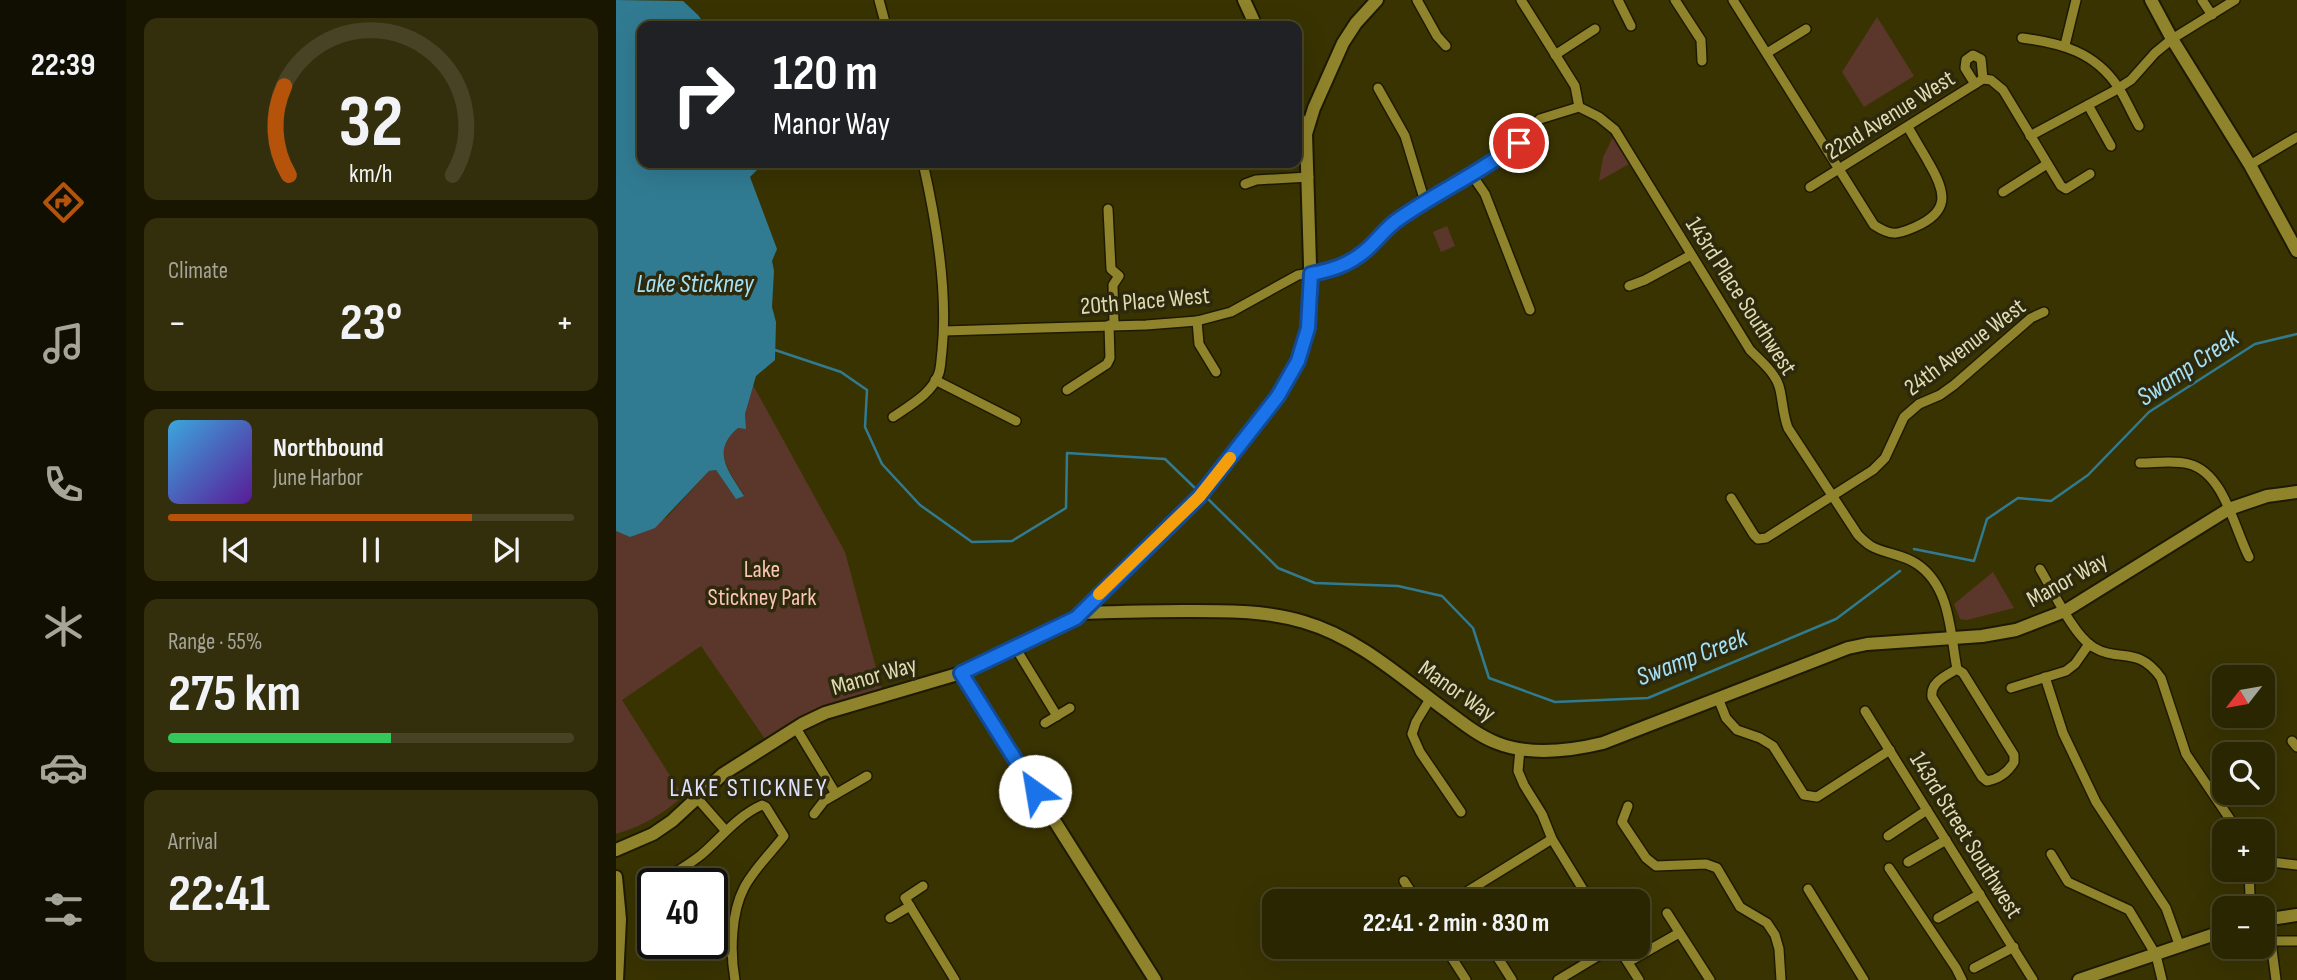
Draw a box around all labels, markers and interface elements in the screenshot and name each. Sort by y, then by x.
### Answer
text: 120 m [773,45,878,104]
text: 22:39 [31,46,95,85]
icon: right [658,49,749,140]
street label: 22nd Avenue West [1820,64,1960,166]
text: 32 [339,79,403,167]
text: Manor Way [773,105,890,144]
pin [1489,113,1549,173]
icon: arrive [1500,124,1538,162]
text: km/h [349,159,393,190]
icon: directions [39,178,88,227]
street label: 143rd Place Southwest [1679,212,1803,380]
text: Climate [168,257,228,285]
water label: Lake Stickney [636,269,755,300]
street label: 20th Place West [1079,281,1211,321]
text: 23° [340,292,402,355]
street label: 24th Avenue West [1899,292,2031,402]
text: − [168,301,187,346]
text: + [555,301,574,346]
icon: music [39,319,88,368]
water label: Swamp Creek [2131,322,2246,413]
text: Northbound [273,433,384,464]
icon: phone [39,460,88,509]
text: June Harbor [273,464,363,492]
icon: previous [217,531,255,569]
icon: pause [352,531,390,569]
icon: next [487,531,525,569]
street label: Manor Way [2022,546,2112,614]
park label: Lake Stickney Park [708,555,816,612]
icon: climate [39,602,88,651]
water label: Swamp Creek [1632,622,1753,693]
text: Range · 55% [168,628,262,656]
street label: Manor Way [828,650,920,702]
street label: Manor Way [1413,654,1501,728]
text: 275 km [168,663,301,726]
north arrow [2212,665,2275,728]
map controls [2212,665,2275,959]
button: search [2212,742,2275,805]
icon: car [39,743,88,792]
street label: 143rd Street Southwest [1903,747,2029,923]
position arrow [998,754,1072,828]
district label: LAKE STICKNEY [669,773,829,804]
button: + [2212,819,2275,882]
text: Arrival [168,828,217,856]
text: 22:41 [168,863,270,926]
speed limit sign: 40 [637,868,728,959]
icon: filters [39,885,88,934]
button: − [2212,896,2275,959]
text: 22:41 · 2 min · 830 m [1363,908,1549,939]

